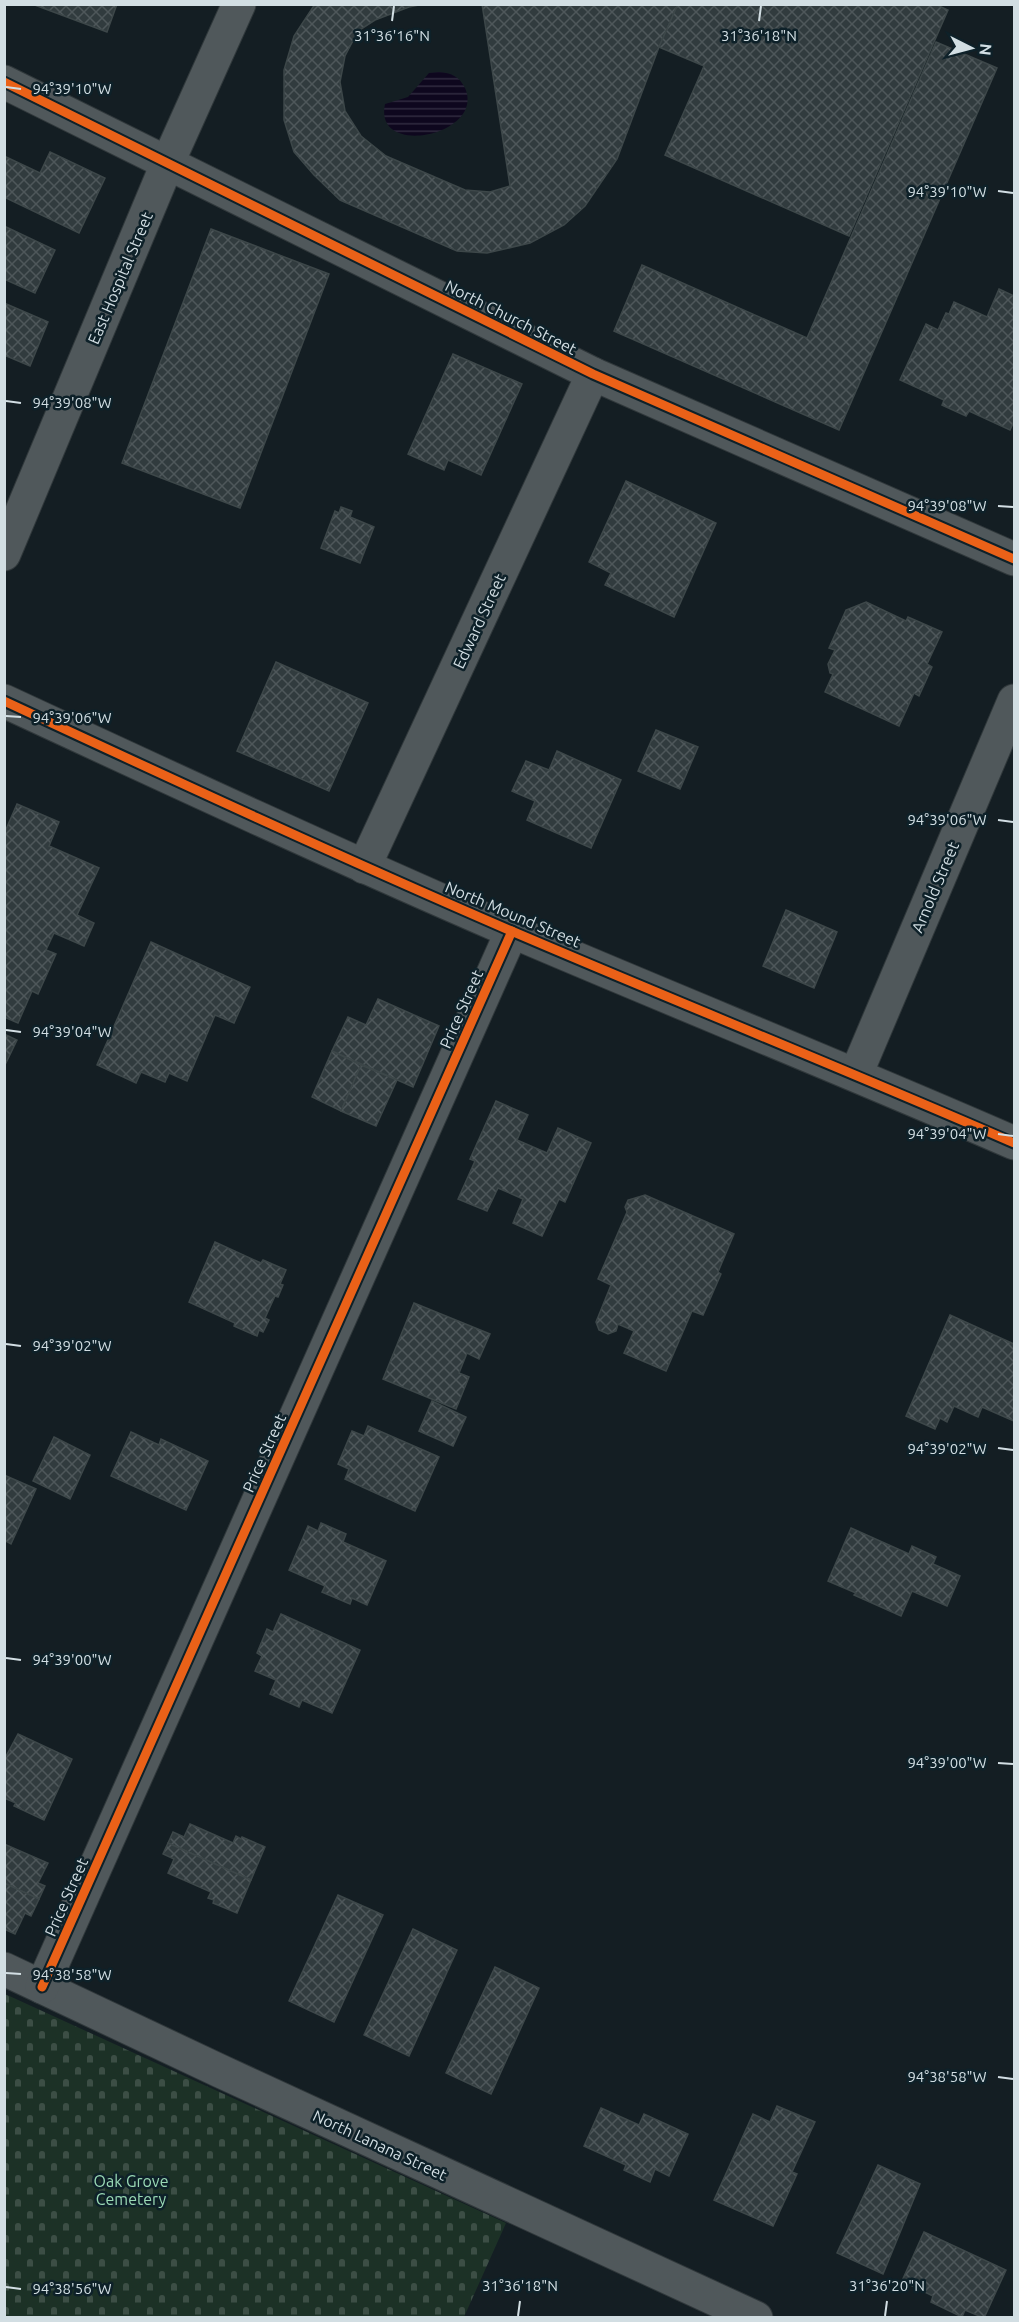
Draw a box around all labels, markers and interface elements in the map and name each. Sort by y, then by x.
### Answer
north arrow [941,18,1001,78]
text: 31°36'16"N [354,27,430,44]
text: 31°36'18"N [721,27,797,44]
text: N [976,43,995,56]
text: 94°39'10"W [32,80,112,97]
text: 94°39'10"W [907,183,987,200]
street label: East Hospital Street [84,209,156,347]
street label: North Church Street [442,276,580,358]
text: 94°39'08"W [32,394,112,411]
text: 94°39'08"W [907,497,987,514]
street label: Edward Street [449,570,509,671]
text: 94°39'06"W [32,709,112,726]
text: 94°39'06"W [907,811,987,828]
street label: Arnold Street [908,838,962,935]
street label: North Mound Street [443,877,584,951]
street label: Price Street [436,966,487,1051]
text: 94°39'04"W [32,1023,112,1040]
text: 94°39'04"W [907,1125,987,1142]
text: 94°39'02"W [32,1337,112,1354]
street label: Price Street [239,1410,290,1495]
text: 94°39'02"W [907,1440,987,1457]
text: 94°39'00"W [32,1651,112,1668]
text: 94°39'00"W [907,1754,987,1771]
street label: Price Street [41,1854,92,1939]
text: 94°38'58"W [32,1966,112,1983]
text: 94°38'58"W [907,2068,987,2085]
street label: North Lanana Street [310,2106,450,2184]
park label: Oak Grove Cemetery [94,2172,168,2208]
text: 31°36'18"N [482,2277,558,2294]
text: 31°36'20"N [849,2277,925,2294]
text: 94°38'56"W [32,2280,112,2297]

